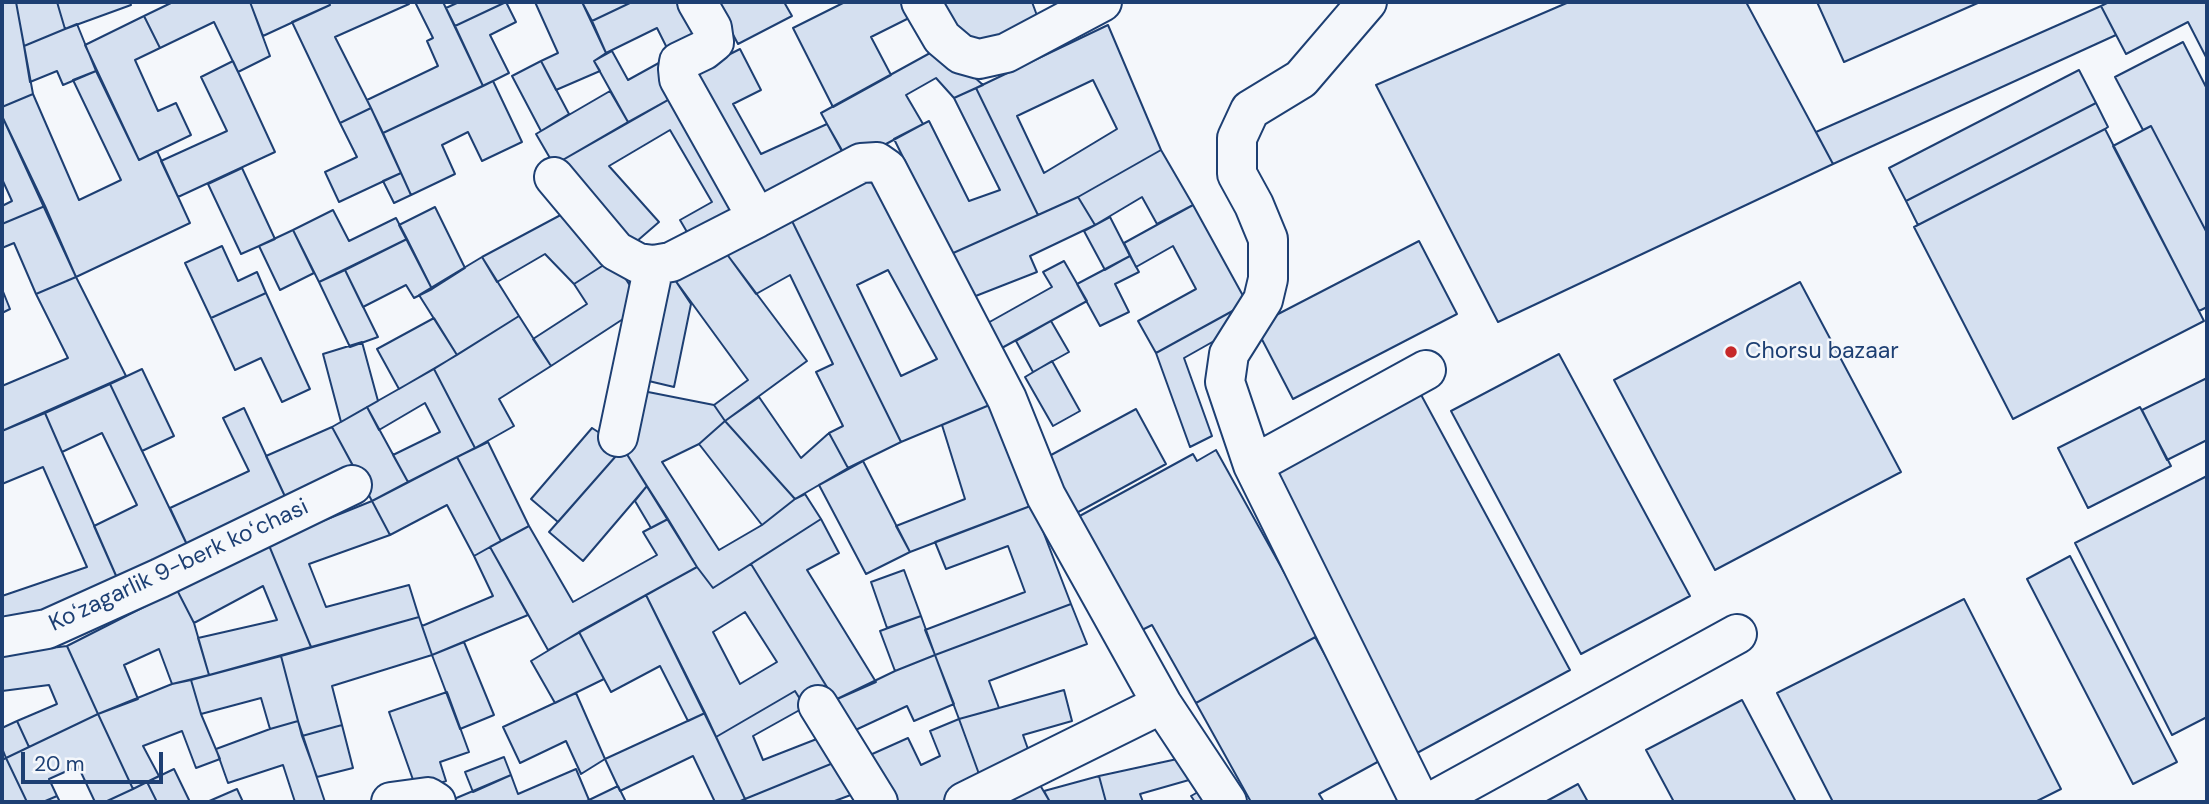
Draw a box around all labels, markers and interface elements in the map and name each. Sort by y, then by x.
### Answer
place label: Chorsu bazaar [1745,338,1899,366]
marker: Chorsu bazaar [1723,344,1739,360]
street label: Koʻzagarlik 9-berk koʻchasi [45,494,313,638]
scale bar [24,738,166,782]
text: 20 m [34,750,85,778]

